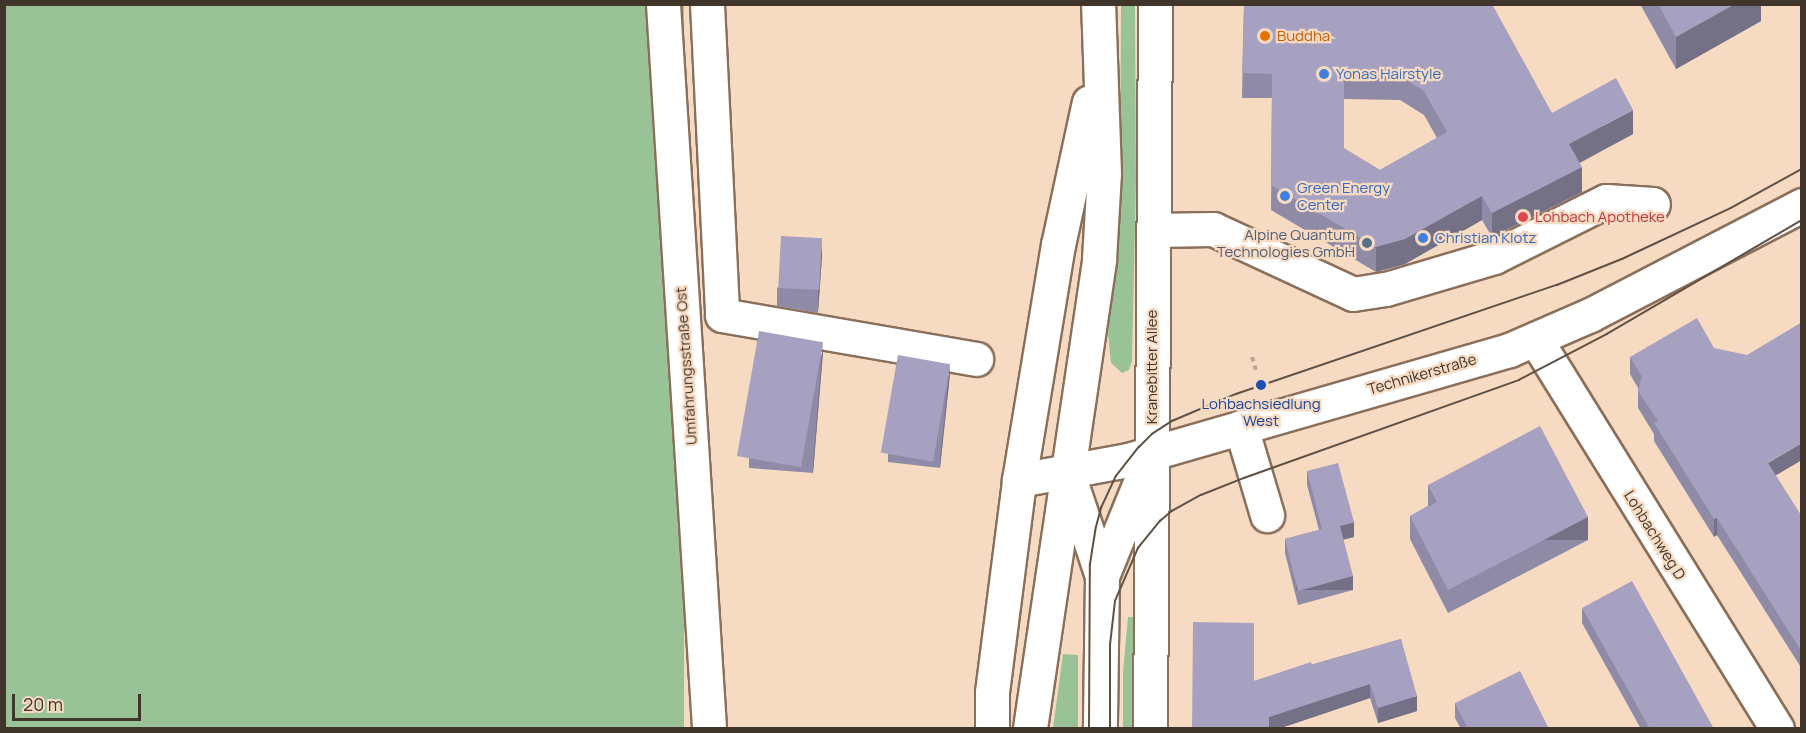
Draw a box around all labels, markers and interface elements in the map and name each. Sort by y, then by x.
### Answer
place label: Buddha [1277,27,1330,45]
marker: Buddha [1258,29,1272,43]
place label: Yonas Hairstyle [1336,65,1441,83]
marker: Yonas Hairstyle [1317,67,1331,81]
place label: Green Energy Center [1297,178,1390,213]
marker: Green Energy Center [1278,189,1292,203]
place label: Lohbach Apotheke [1535,208,1665,226]
marker: Lohbach Apotheke [1516,210,1530,224]
place label: Alpine Quantum Technologies GmbH [1217,225,1355,260]
place label: Christian Klotz [1435,229,1536,247]
marker: Christian Klotz [1416,231,1430,245]
marker: Alpine Quantum Technologies GmbH [1360,236,1374,250]
street label: Umfahrungsstraße Ost [671,286,701,446]
street label: Kranebitter Allee [1143,310,1161,424]
street label: Technikerstraße [1366,350,1478,398]
marker: Lohbachsiedlung West [1254,378,1268,392]
place label: Lohbachsiedlung West [1201,394,1321,429]
street label: Lohbachweg D [1620,487,1690,583]
scale bar [15,682,144,720]
text: 20 m [23,692,63,716]

